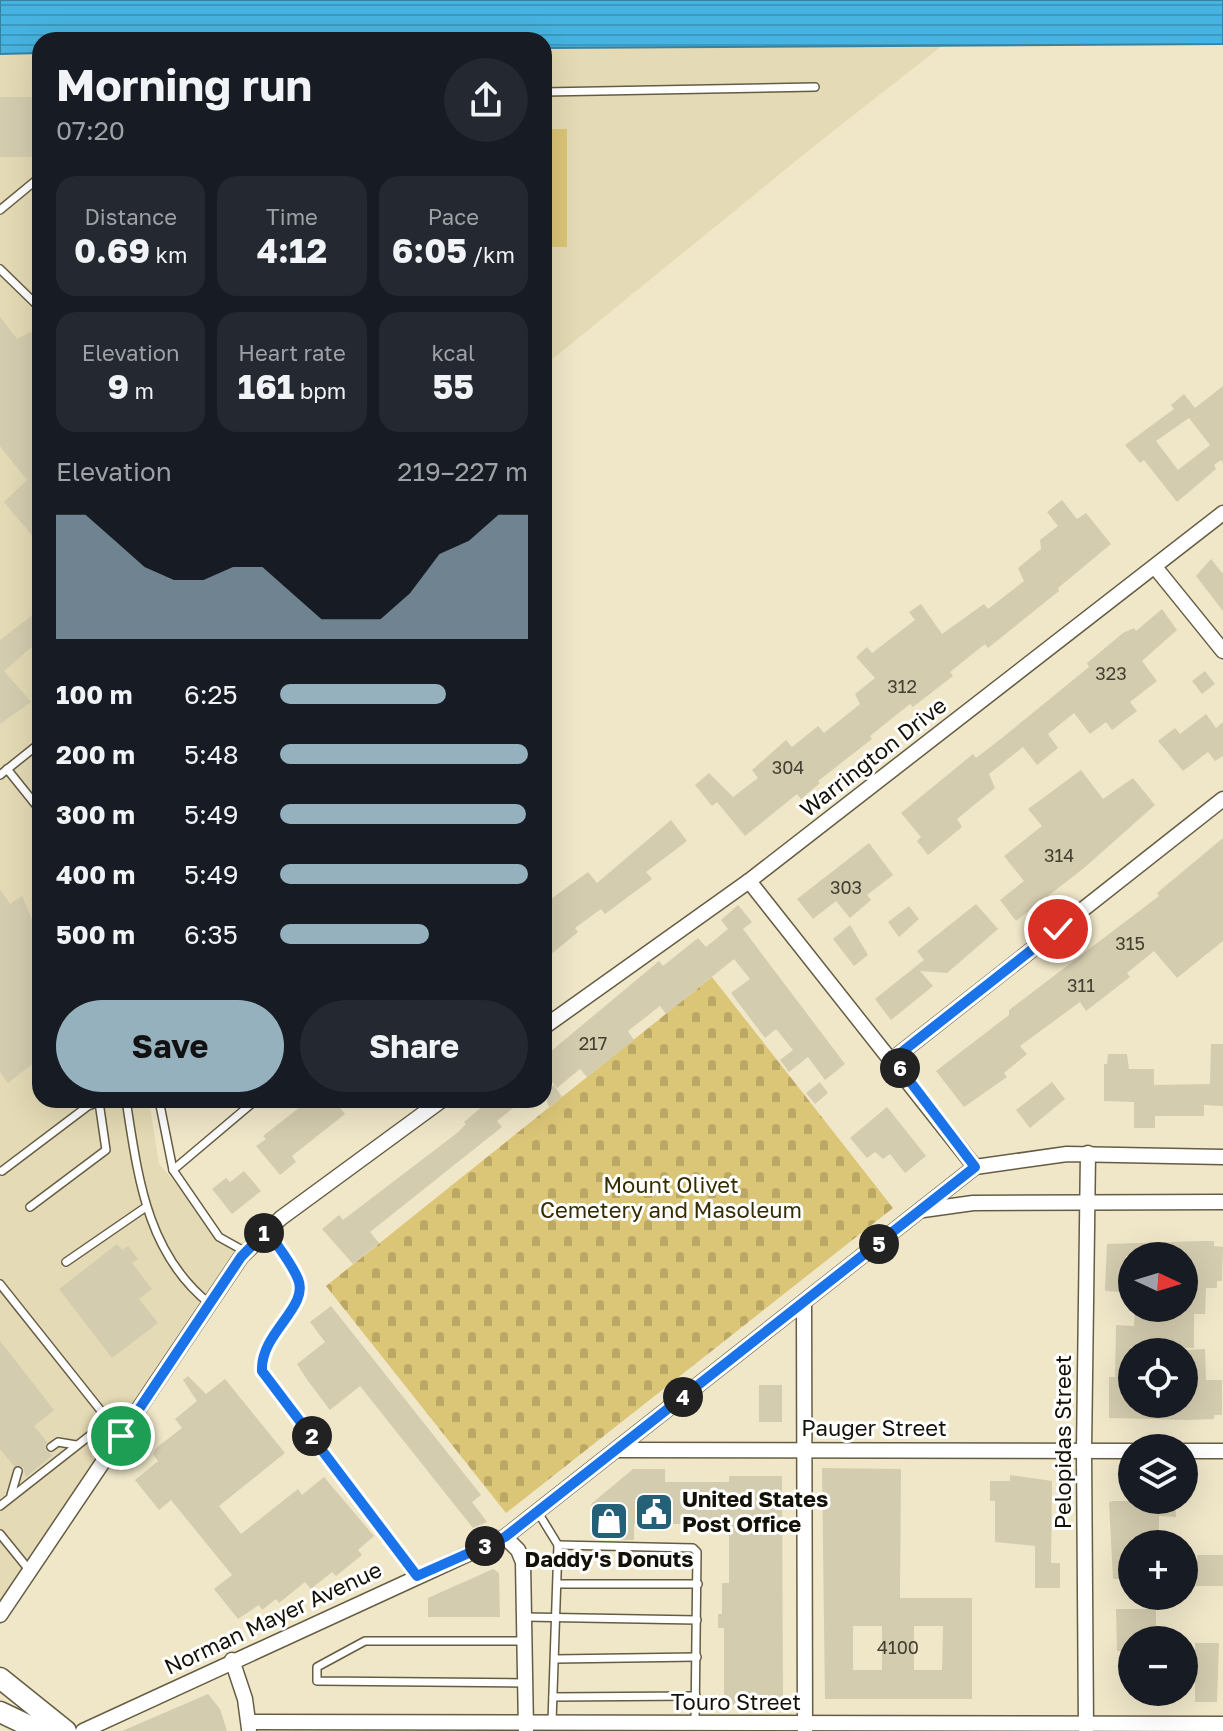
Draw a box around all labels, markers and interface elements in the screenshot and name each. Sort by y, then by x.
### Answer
text: Morning run [56,58,312,111]
button: share [444,58,528,142]
text: 07:20 [56,115,125,146]
text: Distance [84,203,177,230]
text: Time [266,203,318,230]
text: Pace [428,203,479,230]
text: 0.69 [74,230,150,270]
text: 4:12 [257,230,327,270]
text: 6:05 [392,230,467,270]
text: km [150,241,187,268]
text: /km [467,241,515,268]
text: Elevation [82,339,180,366]
text: Heart rate [238,339,346,366]
text: kcal [432,339,475,366]
text: 9 [107,366,129,406]
text: 161 [238,366,294,406]
text: 55 [433,366,474,406]
text: m [129,377,154,404]
text: bpm [294,377,346,404]
text: Elevation [56,456,172,487]
text: 219–227 m [397,456,528,487]
house number: 323 [1095,662,1127,684]
house number: 312 [887,675,917,697]
text: 100 m [56,679,132,710]
text: 6:25 [184,679,238,710]
street label: Warrington Drive [794,691,951,822]
text: 200 m [56,739,135,770]
text: 5:48 [184,739,239,770]
house number: 304 [772,756,804,778]
text: 300 m [56,799,135,830]
text: 5:49 [184,799,238,830]
house number: 314 [1044,844,1074,866]
text: 400 m [56,859,135,890]
text: 5:49 [184,859,238,890]
house number: 303 [830,876,862,898]
pin [1024,895,1092,963]
icon: check [1036,907,1080,951]
text: 500 m [56,919,135,950]
text: 6:35 [184,919,238,950]
house number: 315 [1115,932,1145,954]
house number: 311 [1067,974,1095,996]
button: Save [56,1000,284,1092]
button: Share [300,1000,528,1092]
house number: 217 [579,1032,607,1054]
pin: 6 [880,1048,920,1088]
text: 6 [893,1054,907,1081]
park label: Mount Olivet Cemetery and Masoleum [540,1171,802,1223]
pin: 1 [244,1213,284,1253]
text: 1 [258,1219,270,1246]
pin: 5 [859,1224,899,1264]
text: 5 [872,1230,886,1257]
north arrow [1118,1242,1198,1322]
map controls [1118,1242,1198,1706]
button: locate [1118,1338,1198,1418]
street label: Pelopidas Street [1049,1355,1076,1529]
pin: 4 [663,1377,703,1417]
text: 4 [676,1383,690,1410]
pin [87,1402,155,1470]
icon: arrive [99,1414,143,1458]
street label: Pauger Street [801,1414,947,1441]
pin: 2 [292,1416,332,1456]
text: 2 [305,1422,319,1449]
button: layers [1118,1434,1198,1514]
place label: United States Post Office [682,1485,828,1537]
public building icon: United States Post Office [633,1491,675,1533]
shop icon: Daddy's Donuts [588,1500,630,1542]
pin: 3 [465,1526,505,1566]
button: + [1118,1530,1198,1610]
text: 3 [478,1532,492,1559]
place label: Daddy's Donuts [524,1545,694,1572]
street label: Norman Mayer Avenue [160,1555,386,1680]
button: − [1118,1626,1198,1706]
house number: 4100 [877,1636,919,1658]
street label: Touro Street [671,1688,801,1715]

